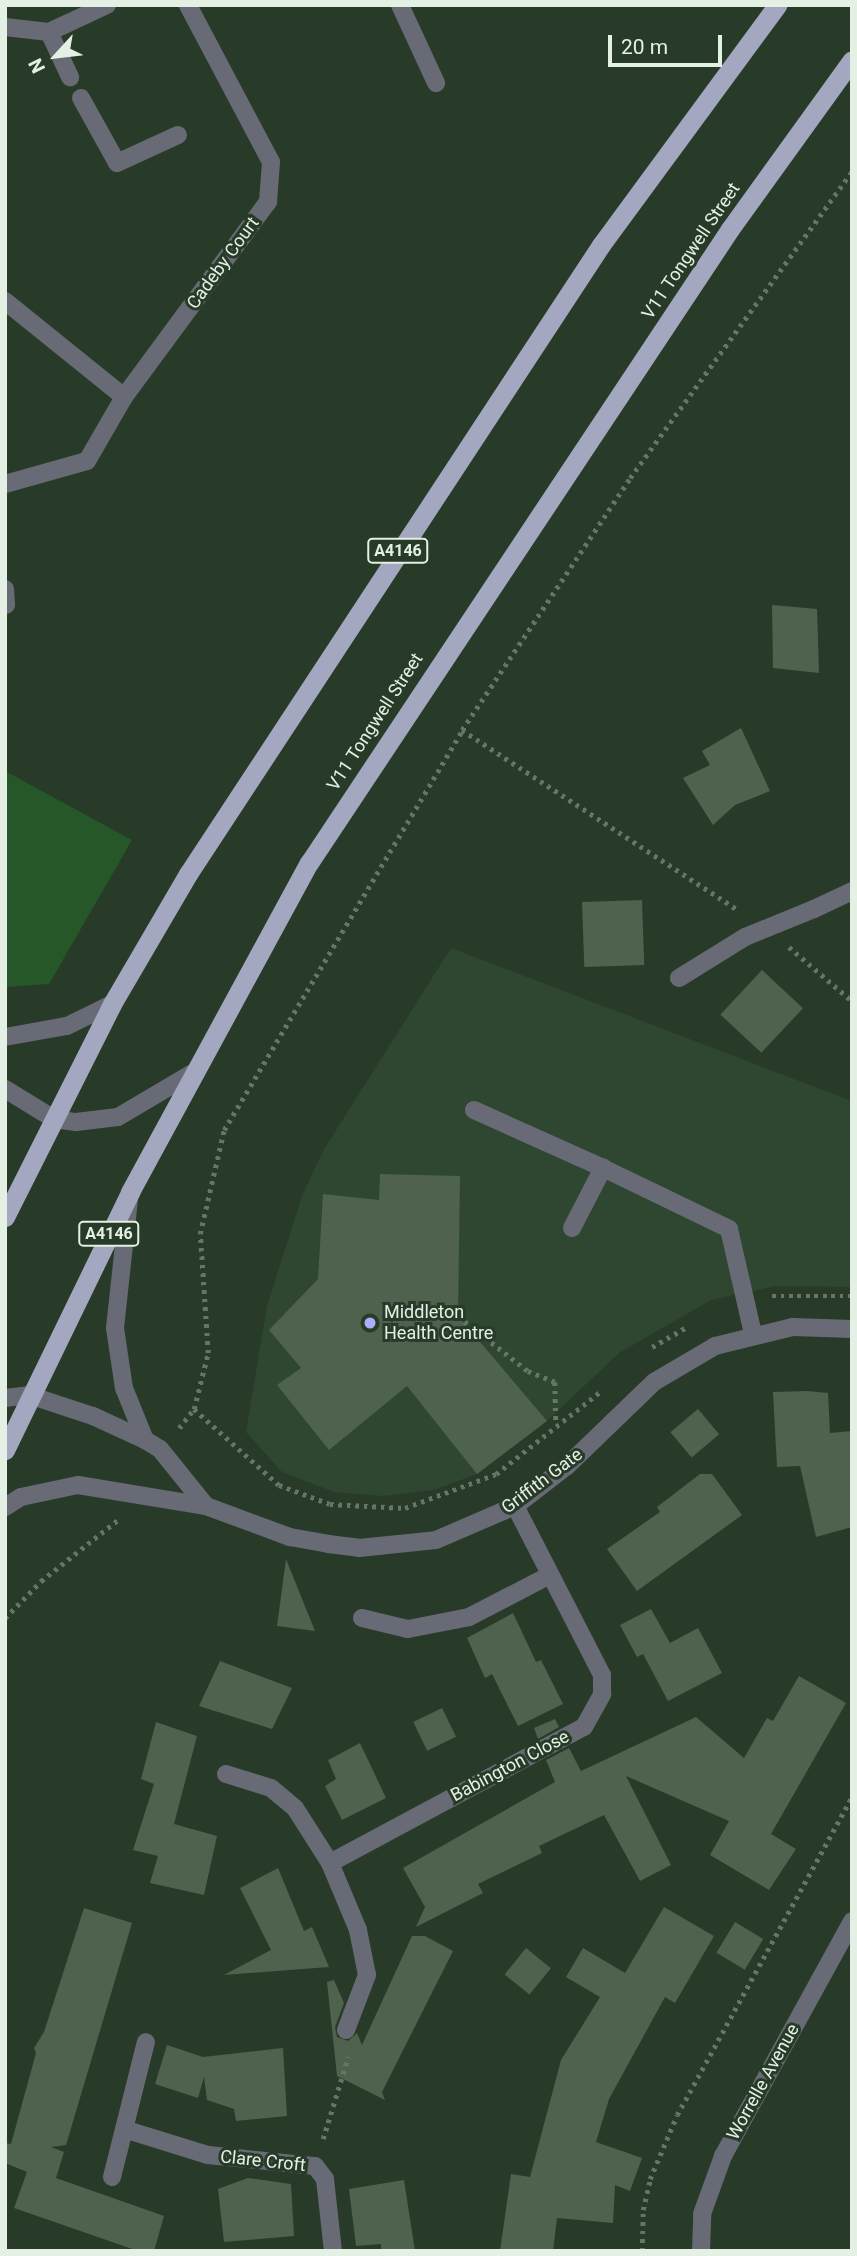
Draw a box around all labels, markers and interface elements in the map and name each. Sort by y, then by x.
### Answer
north arrow [21,21,91,91]
scale bar [612,21,726,65]
text: 20 m [621,35,668,59]
text: N [24,55,50,77]
street label: V11 Tongwell Street [637,179,745,323]
street label: Cadeby Court [182,213,264,313]
road number: A4146 [366,538,430,564]
street label: V11 Tongwell Street [322,649,428,795]
road number: A4146 [78,1222,140,1246]
place label: Middleton Health Centre [384,1302,493,1344]
marker: Middleton Health Centre [362,1315,378,1331]
street label: Griffith Gate [497,1444,587,1518]
street label: Babington Close [447,1726,573,1806]
street label: Worrelle Avenue [722,2020,804,2144]
street label: Clare Croft [219,2146,307,2176]

